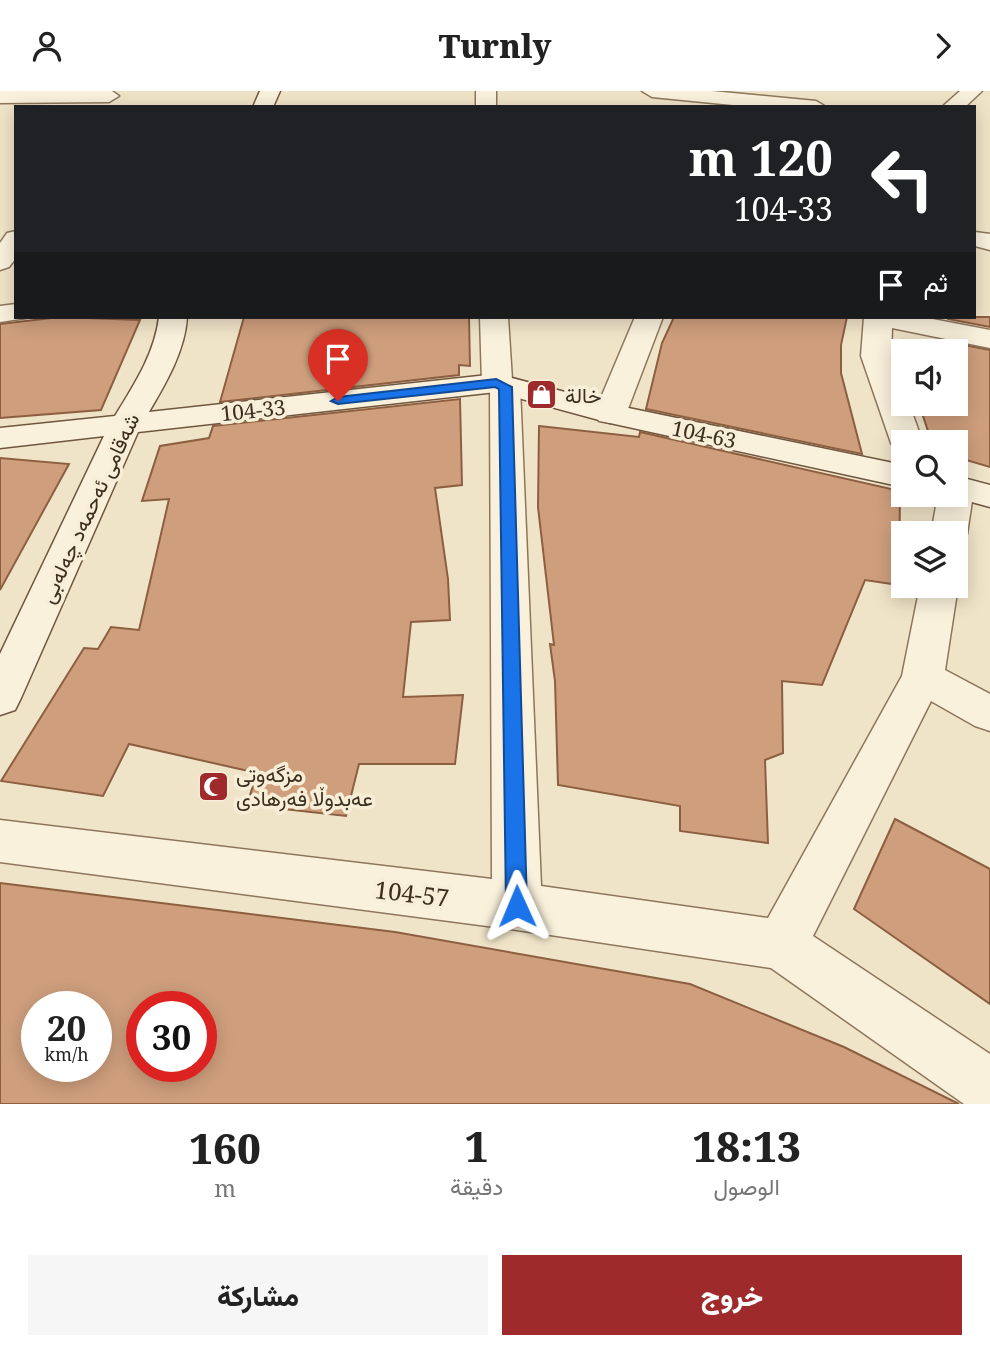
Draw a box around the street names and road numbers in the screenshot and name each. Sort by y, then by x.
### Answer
street label: 104-33 [219,393,287,427]
street label: شەقامی ئەحمەد چەلەبی [33,408,146,608]
street label: 104-63 [669,414,739,454]
street label: 104-57 [373,872,451,914]

